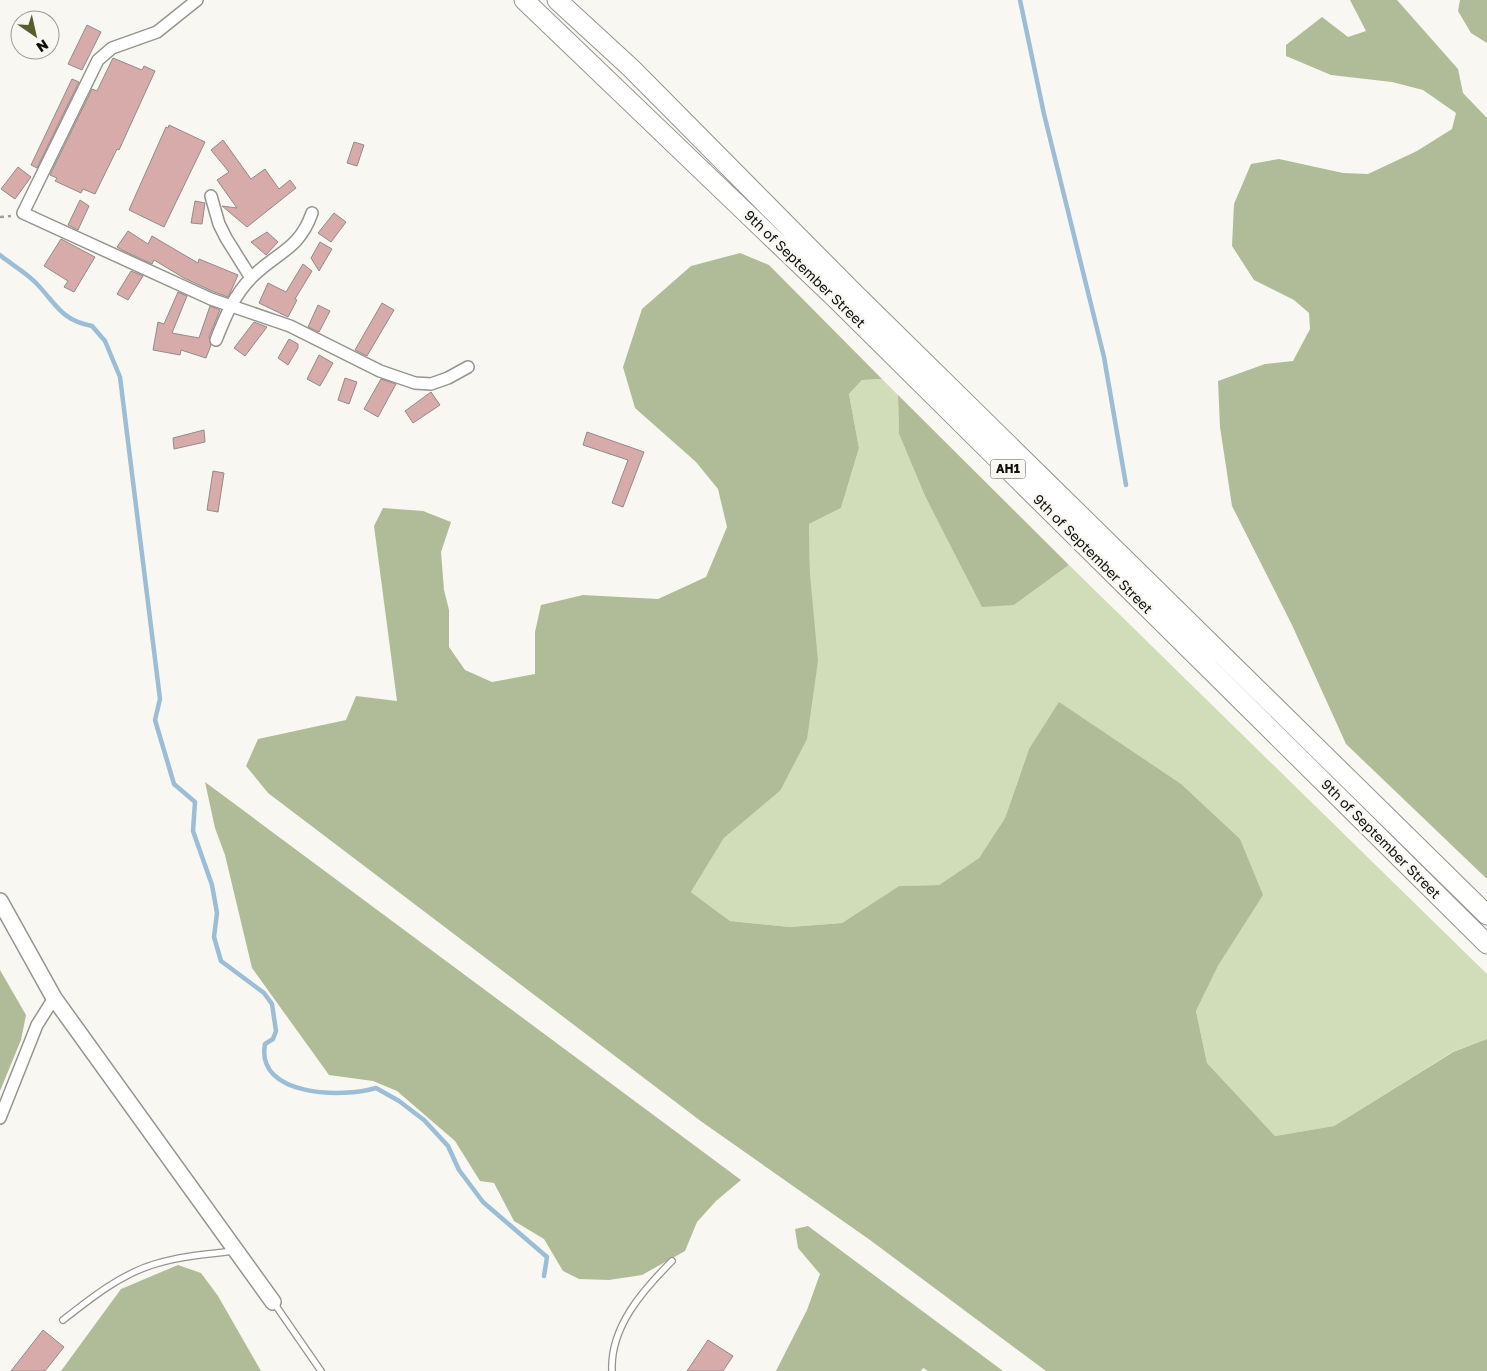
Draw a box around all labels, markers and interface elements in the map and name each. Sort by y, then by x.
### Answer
north arrow [10,10,60,60]
text: N [33,36,52,56]
street label: 9th of September Street [741,206,870,331]
road number: AH1 [990,459,1026,478]
street label: 9th of September Street [1030,490,1157,617]
street label: 9th of September Street [1318,775,1445,902]

